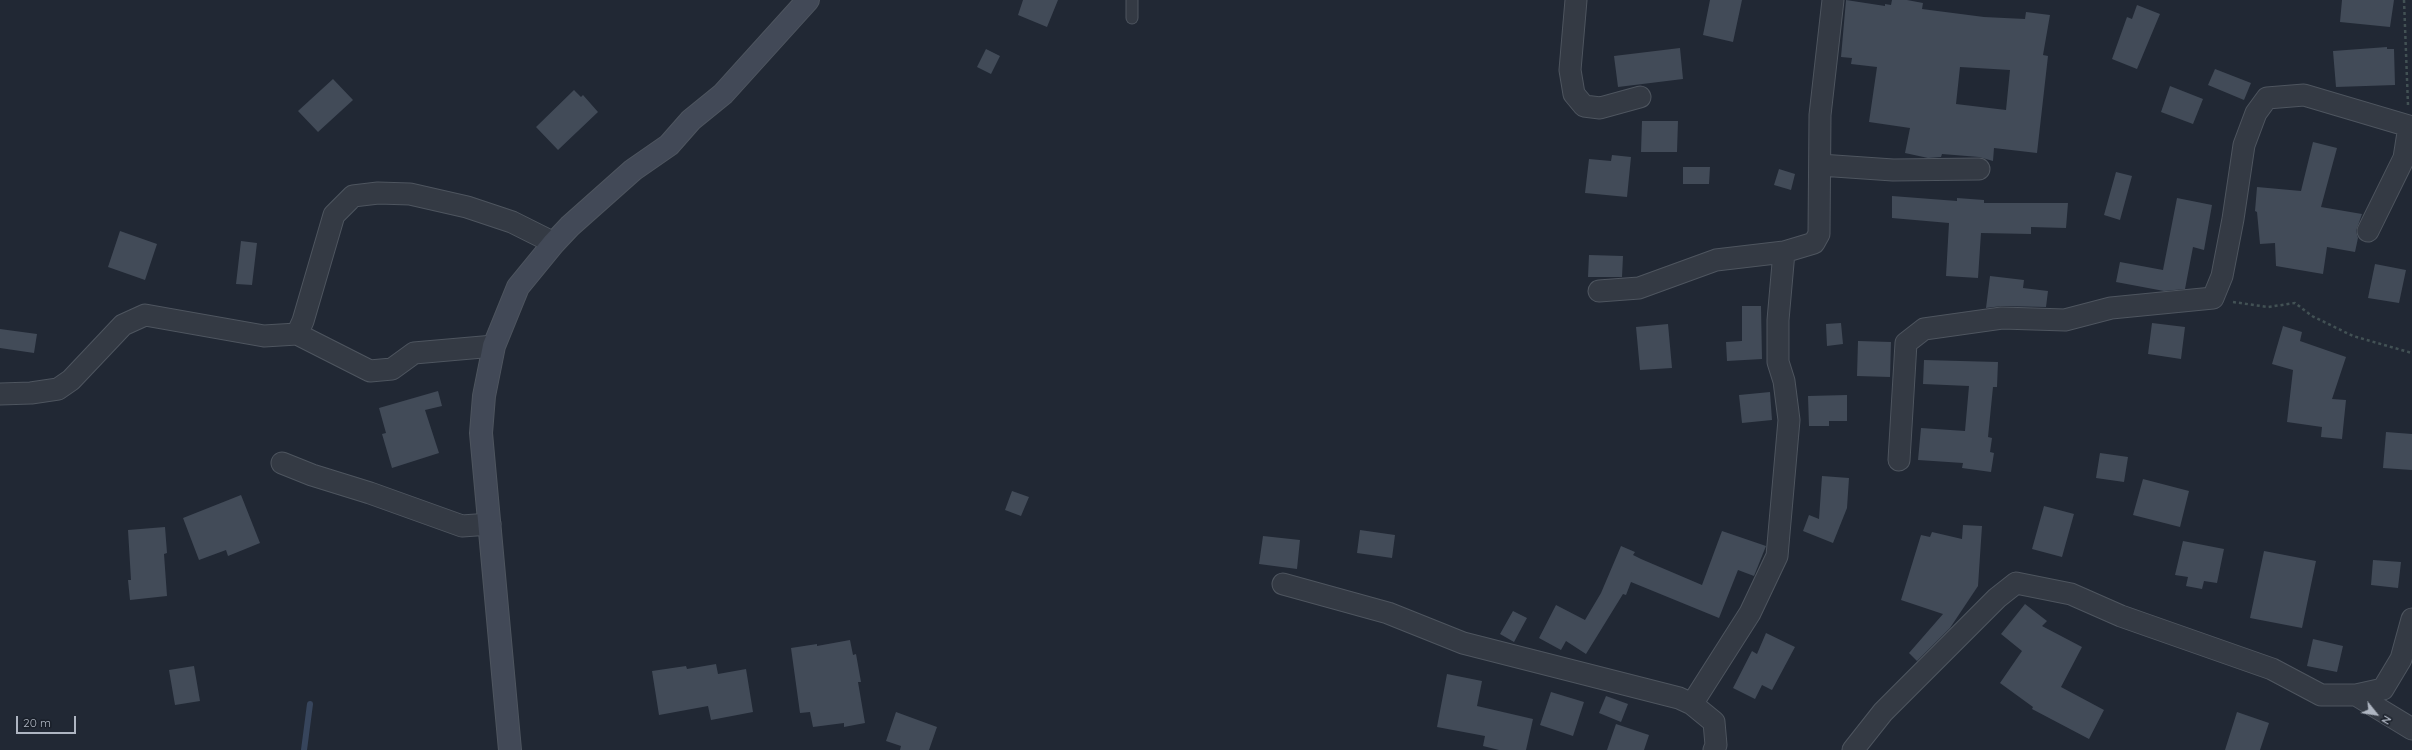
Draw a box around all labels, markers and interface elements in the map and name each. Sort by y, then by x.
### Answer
north arrow [2356,694,2396,734]
scale bar [18,708,78,734]
text: N [2378,713,2394,727]
text: 20 m [23,715,51,730]

